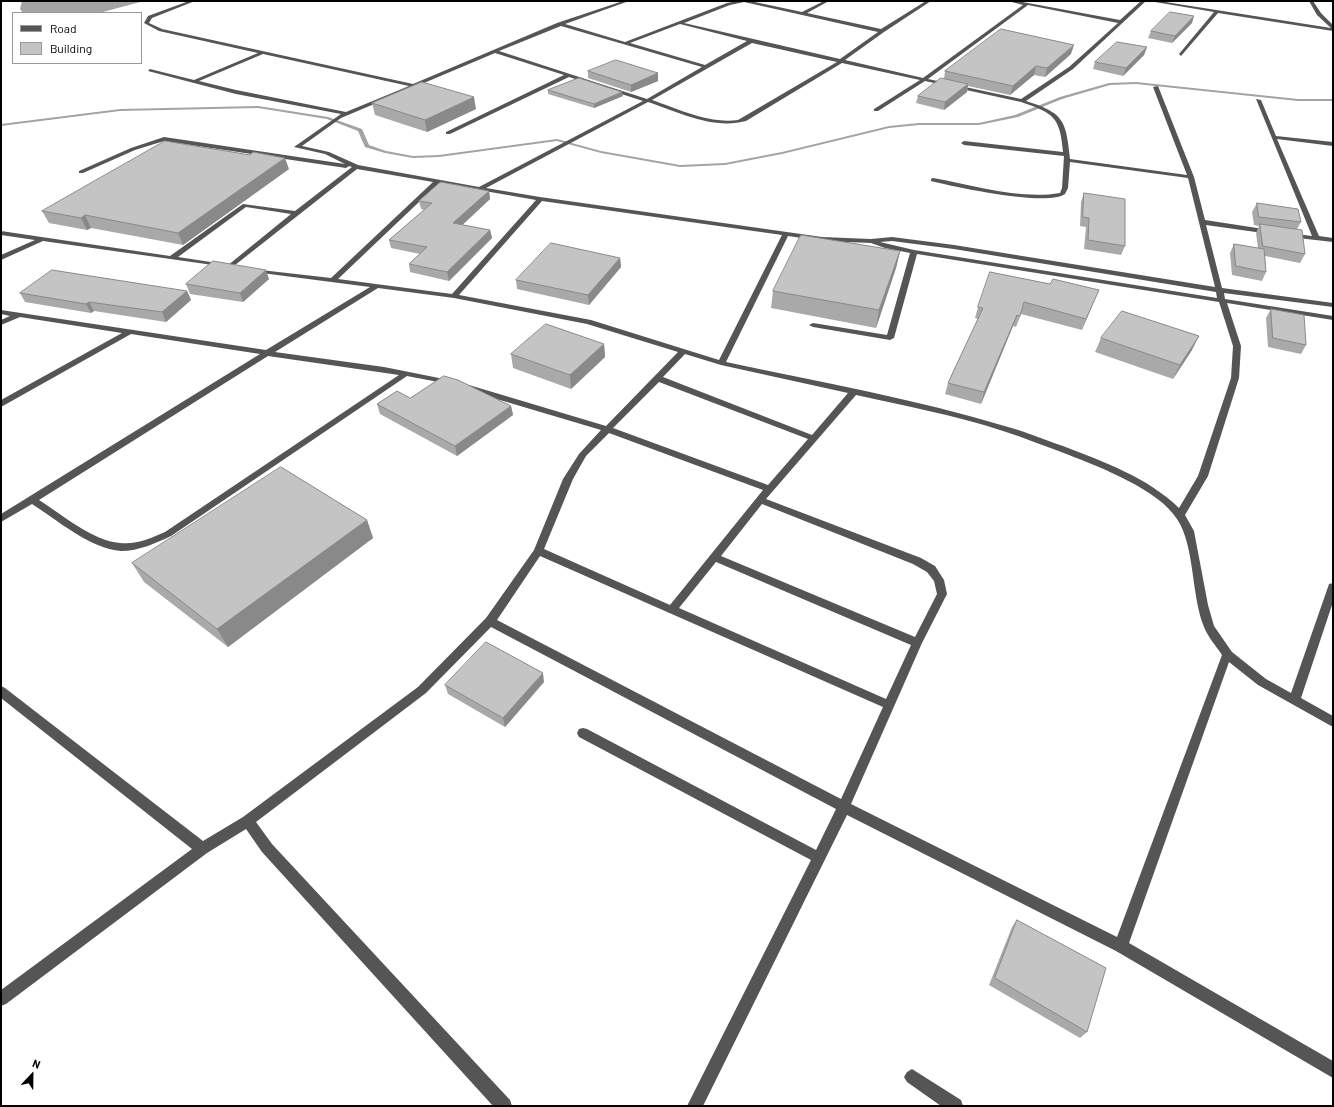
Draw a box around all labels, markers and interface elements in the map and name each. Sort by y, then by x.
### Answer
legend [12,12,142,64]
text: Road [50,21,77,35]
text: Building [50,41,92,55]
north arrow [12,1055,52,1095]
text: N [31,1056,43,1071]

